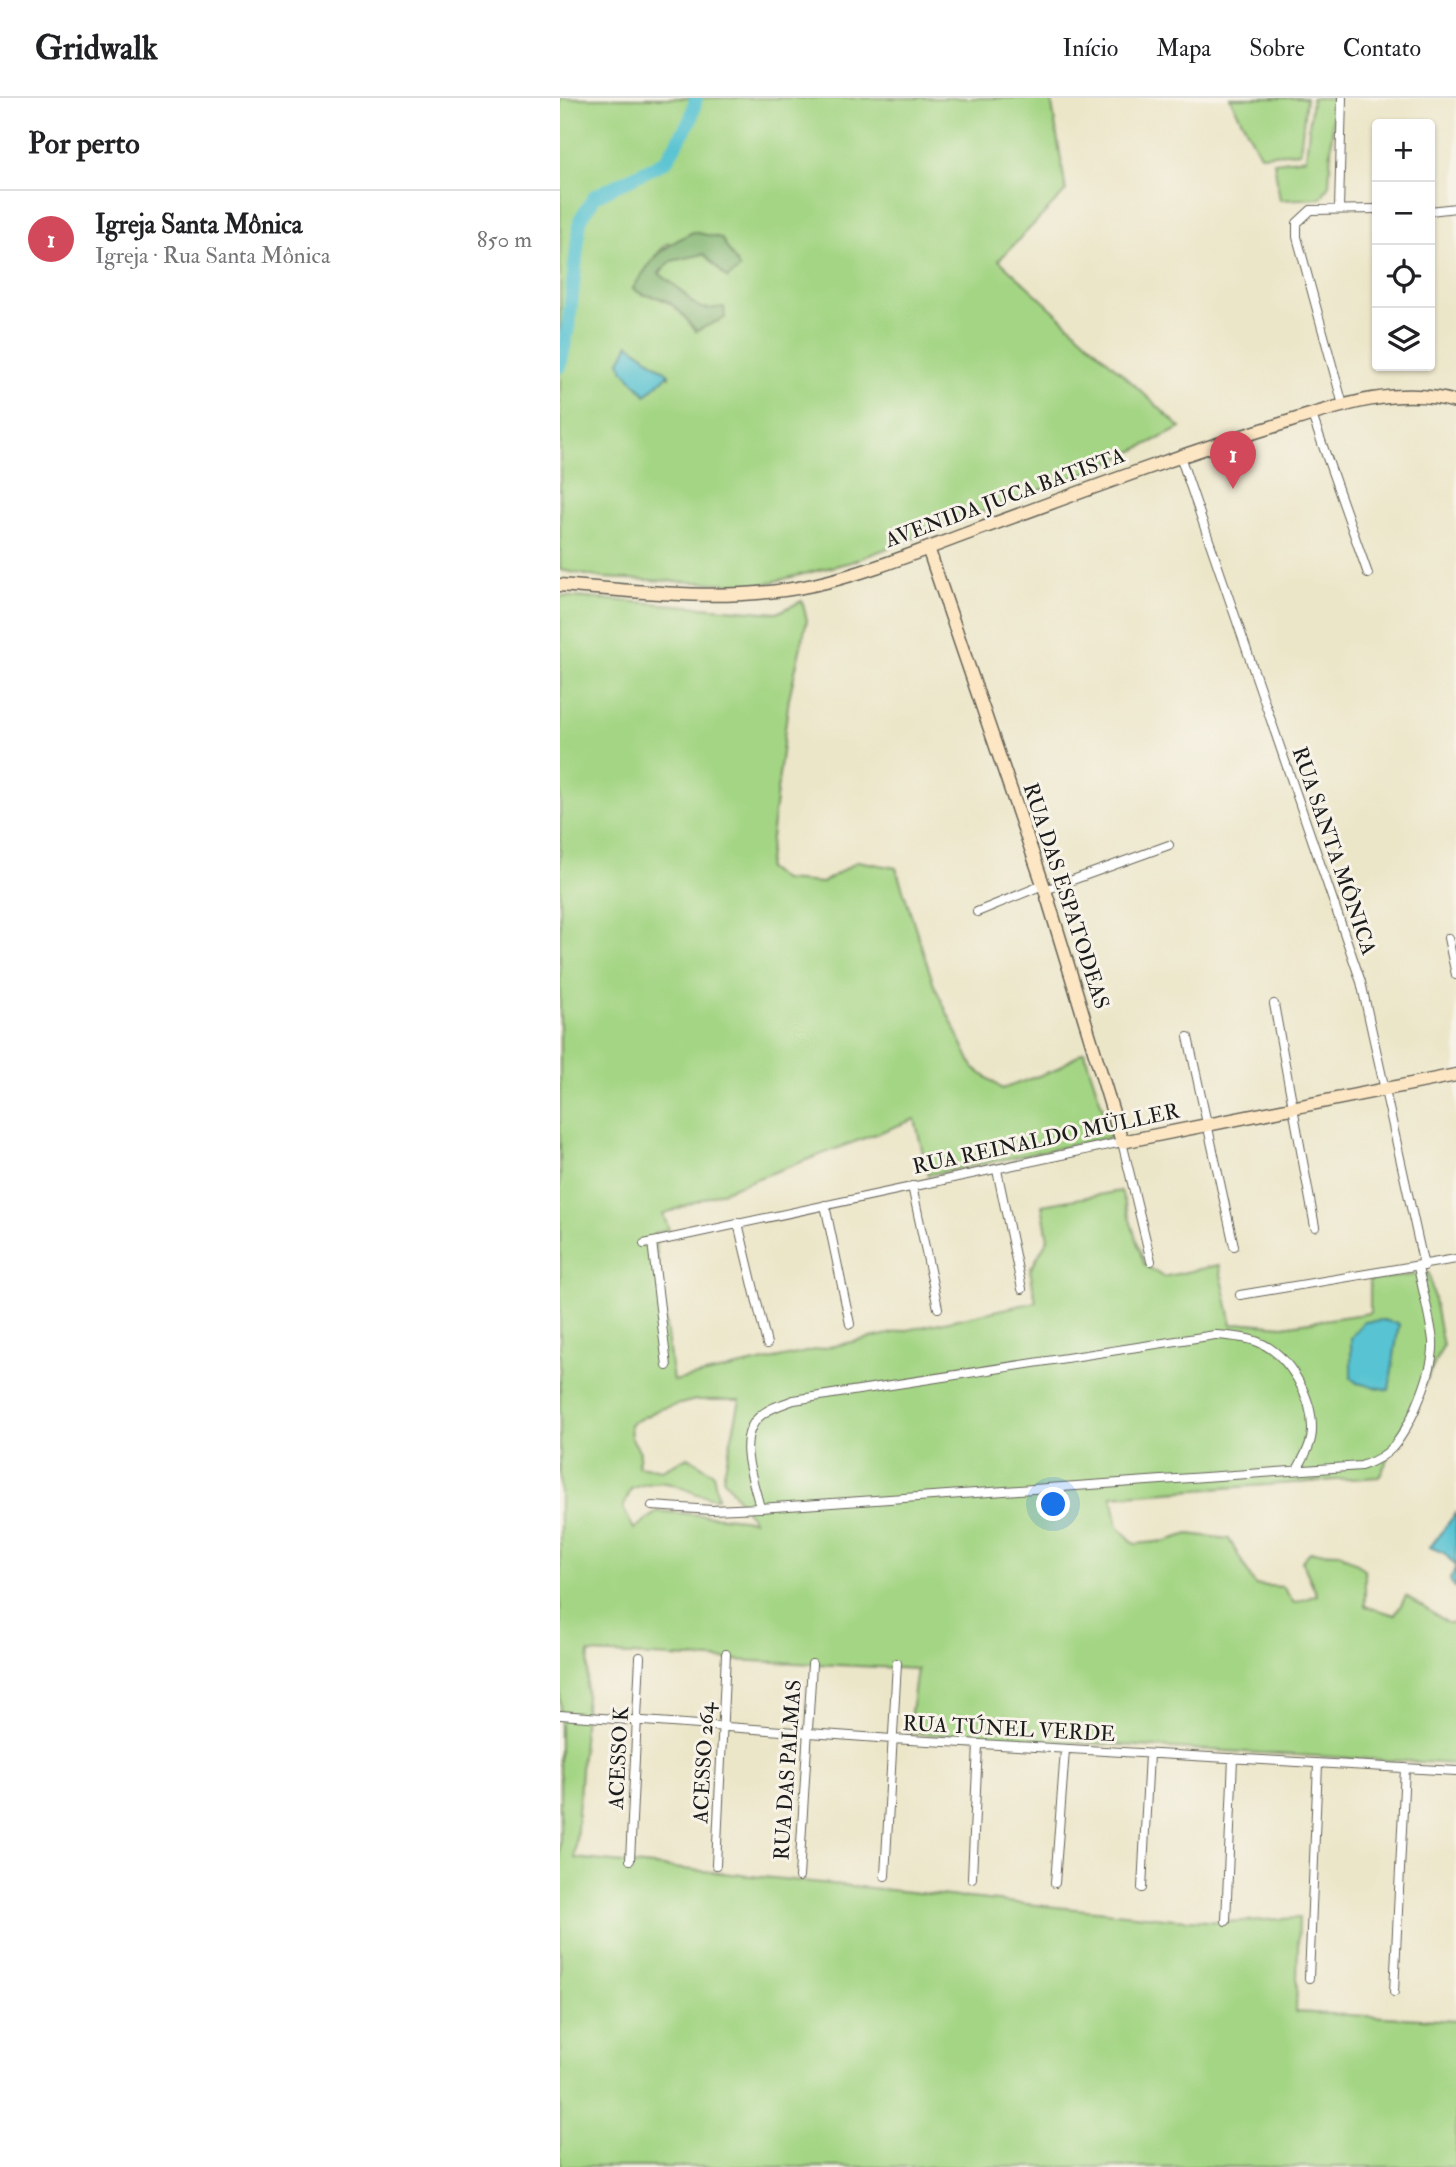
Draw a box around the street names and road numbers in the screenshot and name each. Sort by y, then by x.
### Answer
street label: AVENIDA JUCA BATISTA [880,442,1129,554]
street label: RUA SANTA MÔNICA [1286,743,1382,959]
street label: RUA DAS ESPATODEAS [1017,780,1115,1012]
street label: RUA REINALDO MÜLLER [910,1097,1183,1180]
street label: RUA DAS PALMAS [768,1679,808,1861]
street label: ACESSO 264 [687,1700,721,1825]
street label: ACESSO K [603,1705,635,1811]
street label: RUA TÚNEL VERDE [902,1710,1116,1748]

